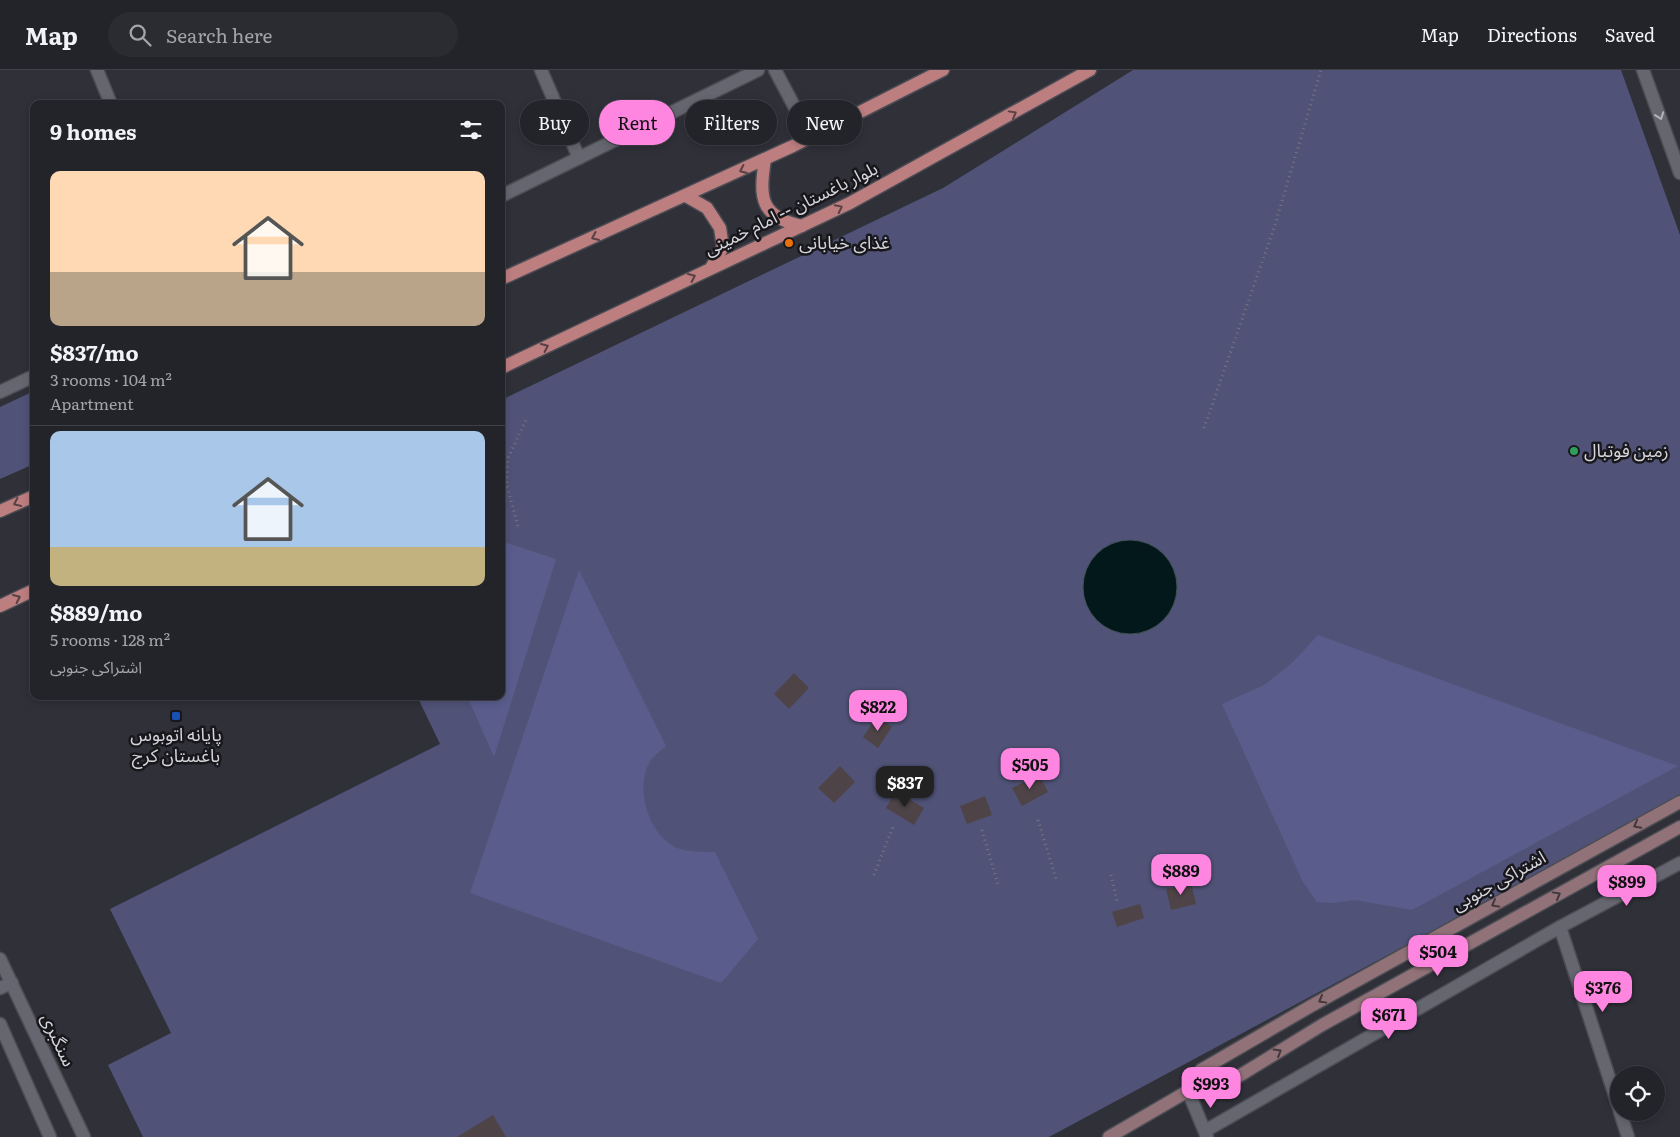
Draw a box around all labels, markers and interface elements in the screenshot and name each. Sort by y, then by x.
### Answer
search box [108,12,458,57]
text: Map [25,17,78,52]
icon: search [126,21,154,49]
text: Search here [166,21,272,49]
text: Map [1421,21,1459,48]
text: Directions [1487,21,1577,48]
text: Saved [1605,21,1655,48]
chip: Buy [520,100,589,145]
chip: Rent [599,100,675,145]
chip: Filters [685,100,777,145]
chip: New [787,100,862,145]
one-way arrow [1008,110,1017,120]
one-way arrow [1654,111,1664,120]
text: 9 homes [50,115,137,146]
icon: filters [457,116,485,144]
street label: بلوار باغستان -- امام خمینی [699,154,883,263]
one-way arrow [739,163,748,174]
icon: home [223,203,313,293]
one-way arrow [834,204,843,215]
place label: غذای خیابانی [799,228,890,255]
one-way arrow [591,231,600,241]
marker: غذای خیابانی [783,237,795,249]
one-way arrow [687,273,696,283]
text: $837/mo [50,336,139,367]
one-way arrow [540,343,549,353]
text: 3 rooms · 104 m² [50,367,172,391]
text: Apartment [50,391,134,415]
place label: زمین فوتبال [1584,436,1669,463]
marker: زمین فوتبال [1568,445,1580,457]
icon: home [223,464,313,554]
one-way arrow [13,497,22,508]
one-way arrow [12,594,21,605]
text: $889/mo [50,596,142,627]
text: 5 rooms · 128 m² [50,627,170,651]
text: اشتراکی جنوبی [50,654,142,678]
pin: $822 [848,690,908,732]
text: $822 [860,694,896,718]
marker: پایانه اتوبوس باغستان کرج [170,710,182,722]
place label: پایانه اتوبوس باغستان کرج [130,720,222,769]
pin: $505 [1000,748,1060,790]
text: $505 [1012,752,1048,776]
pin: $837 [875,766,935,808]
text: $837 [887,770,923,794]
one-way arrow [1633,819,1642,829]
street label: اشتراکی جنوبی [1446,843,1550,917]
pin: $889 [1151,854,1211,896]
text: $889 [1162,858,1200,882]
pin: $899 [1597,864,1657,907]
text: $899 [1608,869,1646,893]
one-way arrow [1552,891,1561,901]
one-way arrow [1491,898,1500,908]
pin: $504 [1408,934,1468,977]
text: $504 [1419,939,1457,963]
pin: $376 [1573,970,1633,1013]
text: $376 [1585,975,1621,999]
one-way arrow [1319,994,1328,1004]
pin: $671 [1359,998,1419,1040]
text: $671 [1372,1002,1406,1026]
street label: سنگبری [35,1008,84,1071]
one-way arrow [1273,1048,1282,1058]
pin: $993 [1181,1066,1241,1109]
map controls [1610,1066,1665,1121]
button: locate [1610,1066,1665,1121]
text: $993 [1193,1071,1229,1095]

